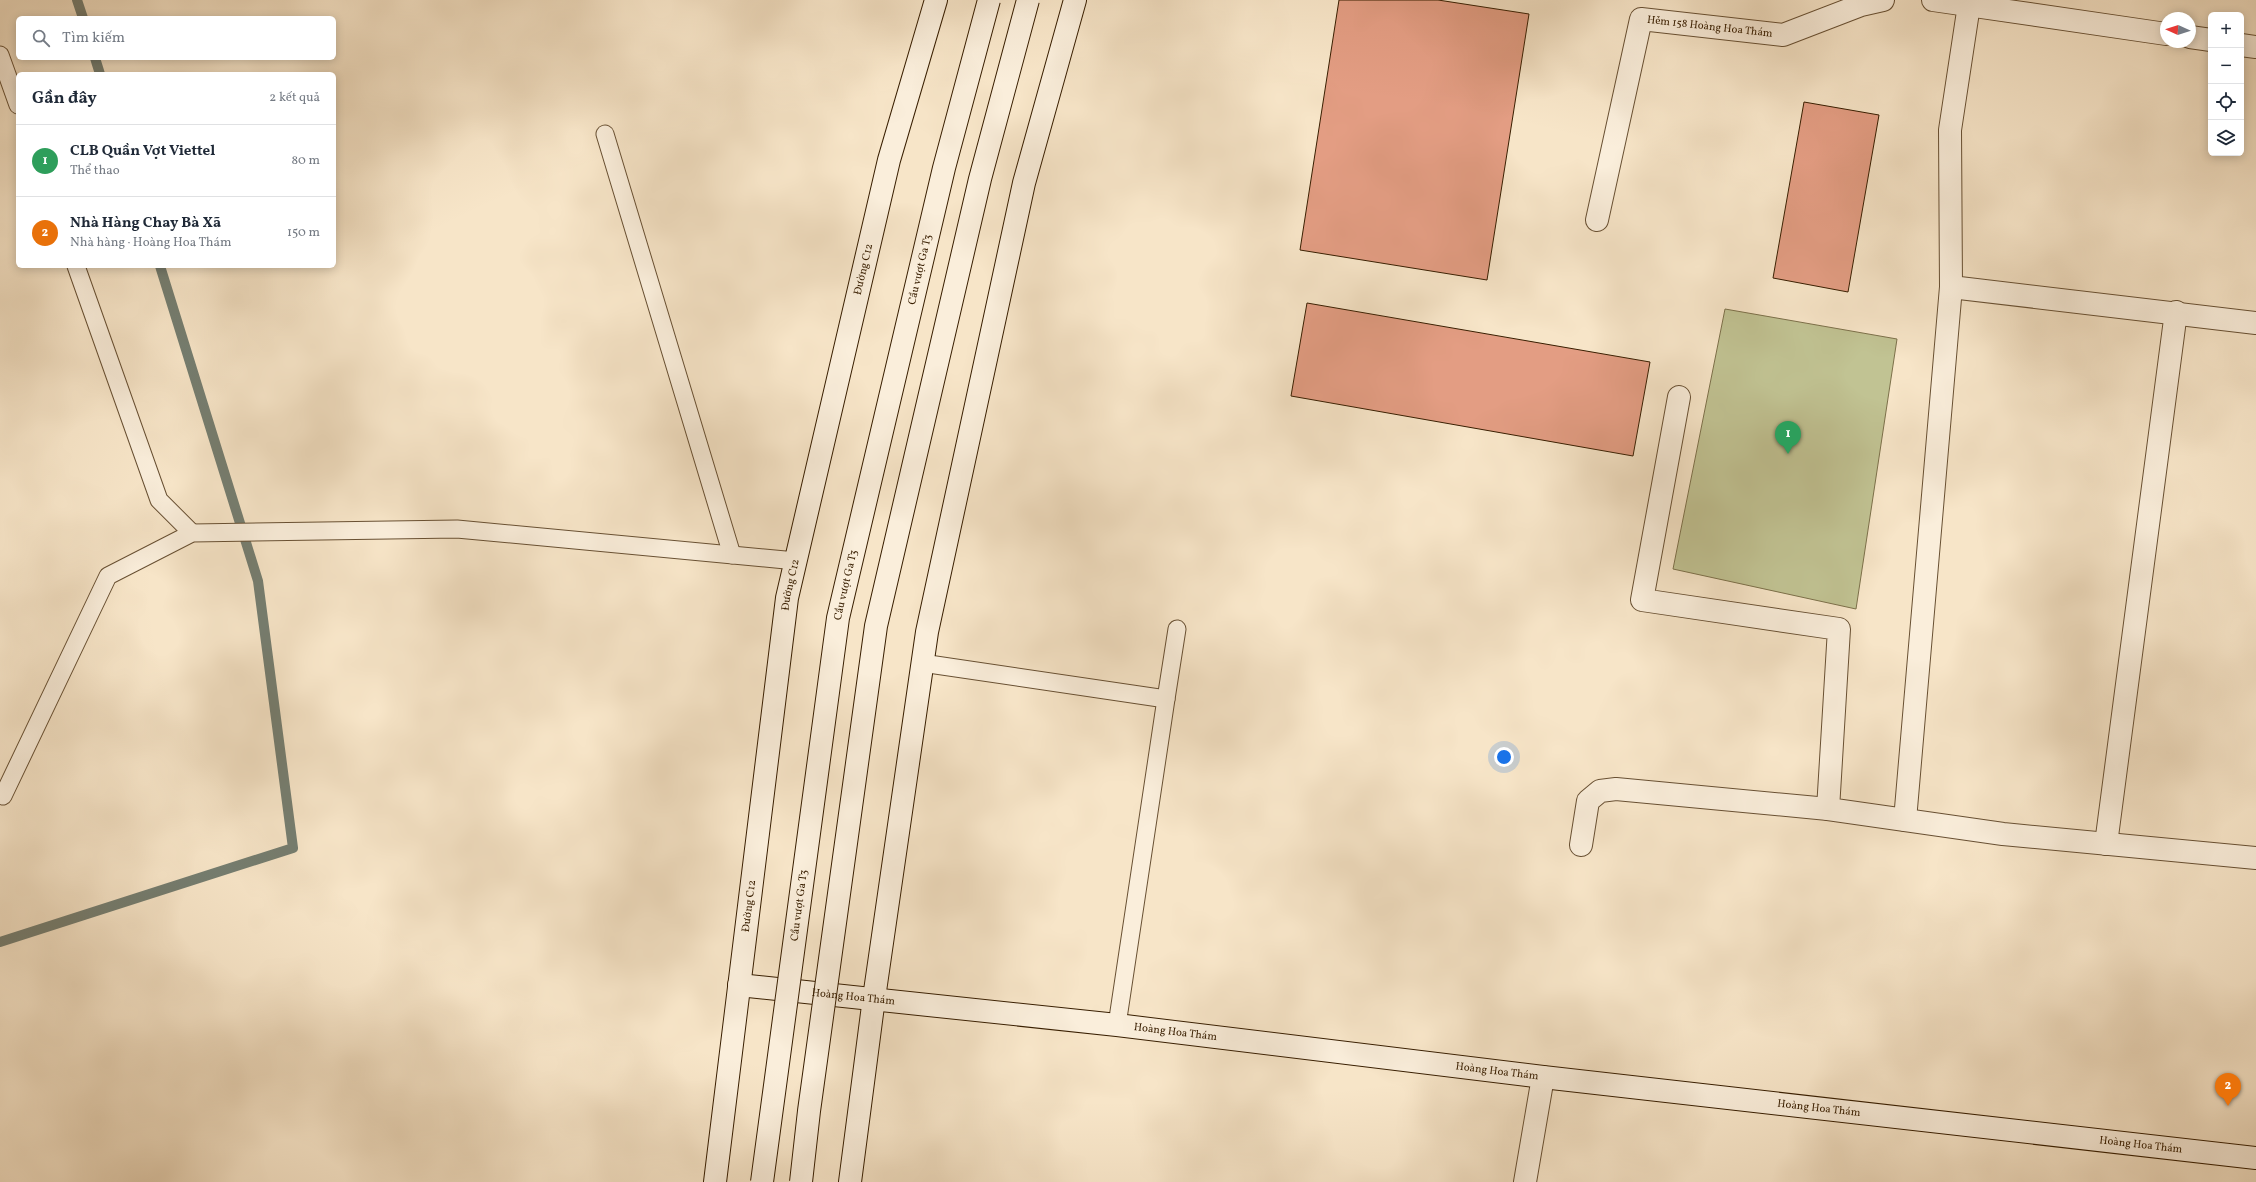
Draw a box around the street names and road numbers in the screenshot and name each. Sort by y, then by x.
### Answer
street label: Hẻm 158 Hoàng Hoa Thám [1646,12,1774,41]
street label: Cầu vượt Ga T3 [905,233,936,306]
street label: Đường C12 [850,242,877,296]
street label: Cầu vượt Ga T3 [830,548,861,622]
street label: Đường C12 [778,557,803,611]
street label: Cầu vượt Ga T3 [787,868,812,942]
street label: Đường C12 [738,879,760,933]
street label: Hoàng Hoa Thám [811,985,896,1009]
street label: Hoàng Hoa Thám [1133,1020,1218,1045]
street label: Hoàng Hoa Thám [1455,1059,1540,1084]
street label: Hoàng Hoa Thám [1777,1096,1862,1121]
street label: Hoàng Hoa Thám [2099,1133,2183,1157]

